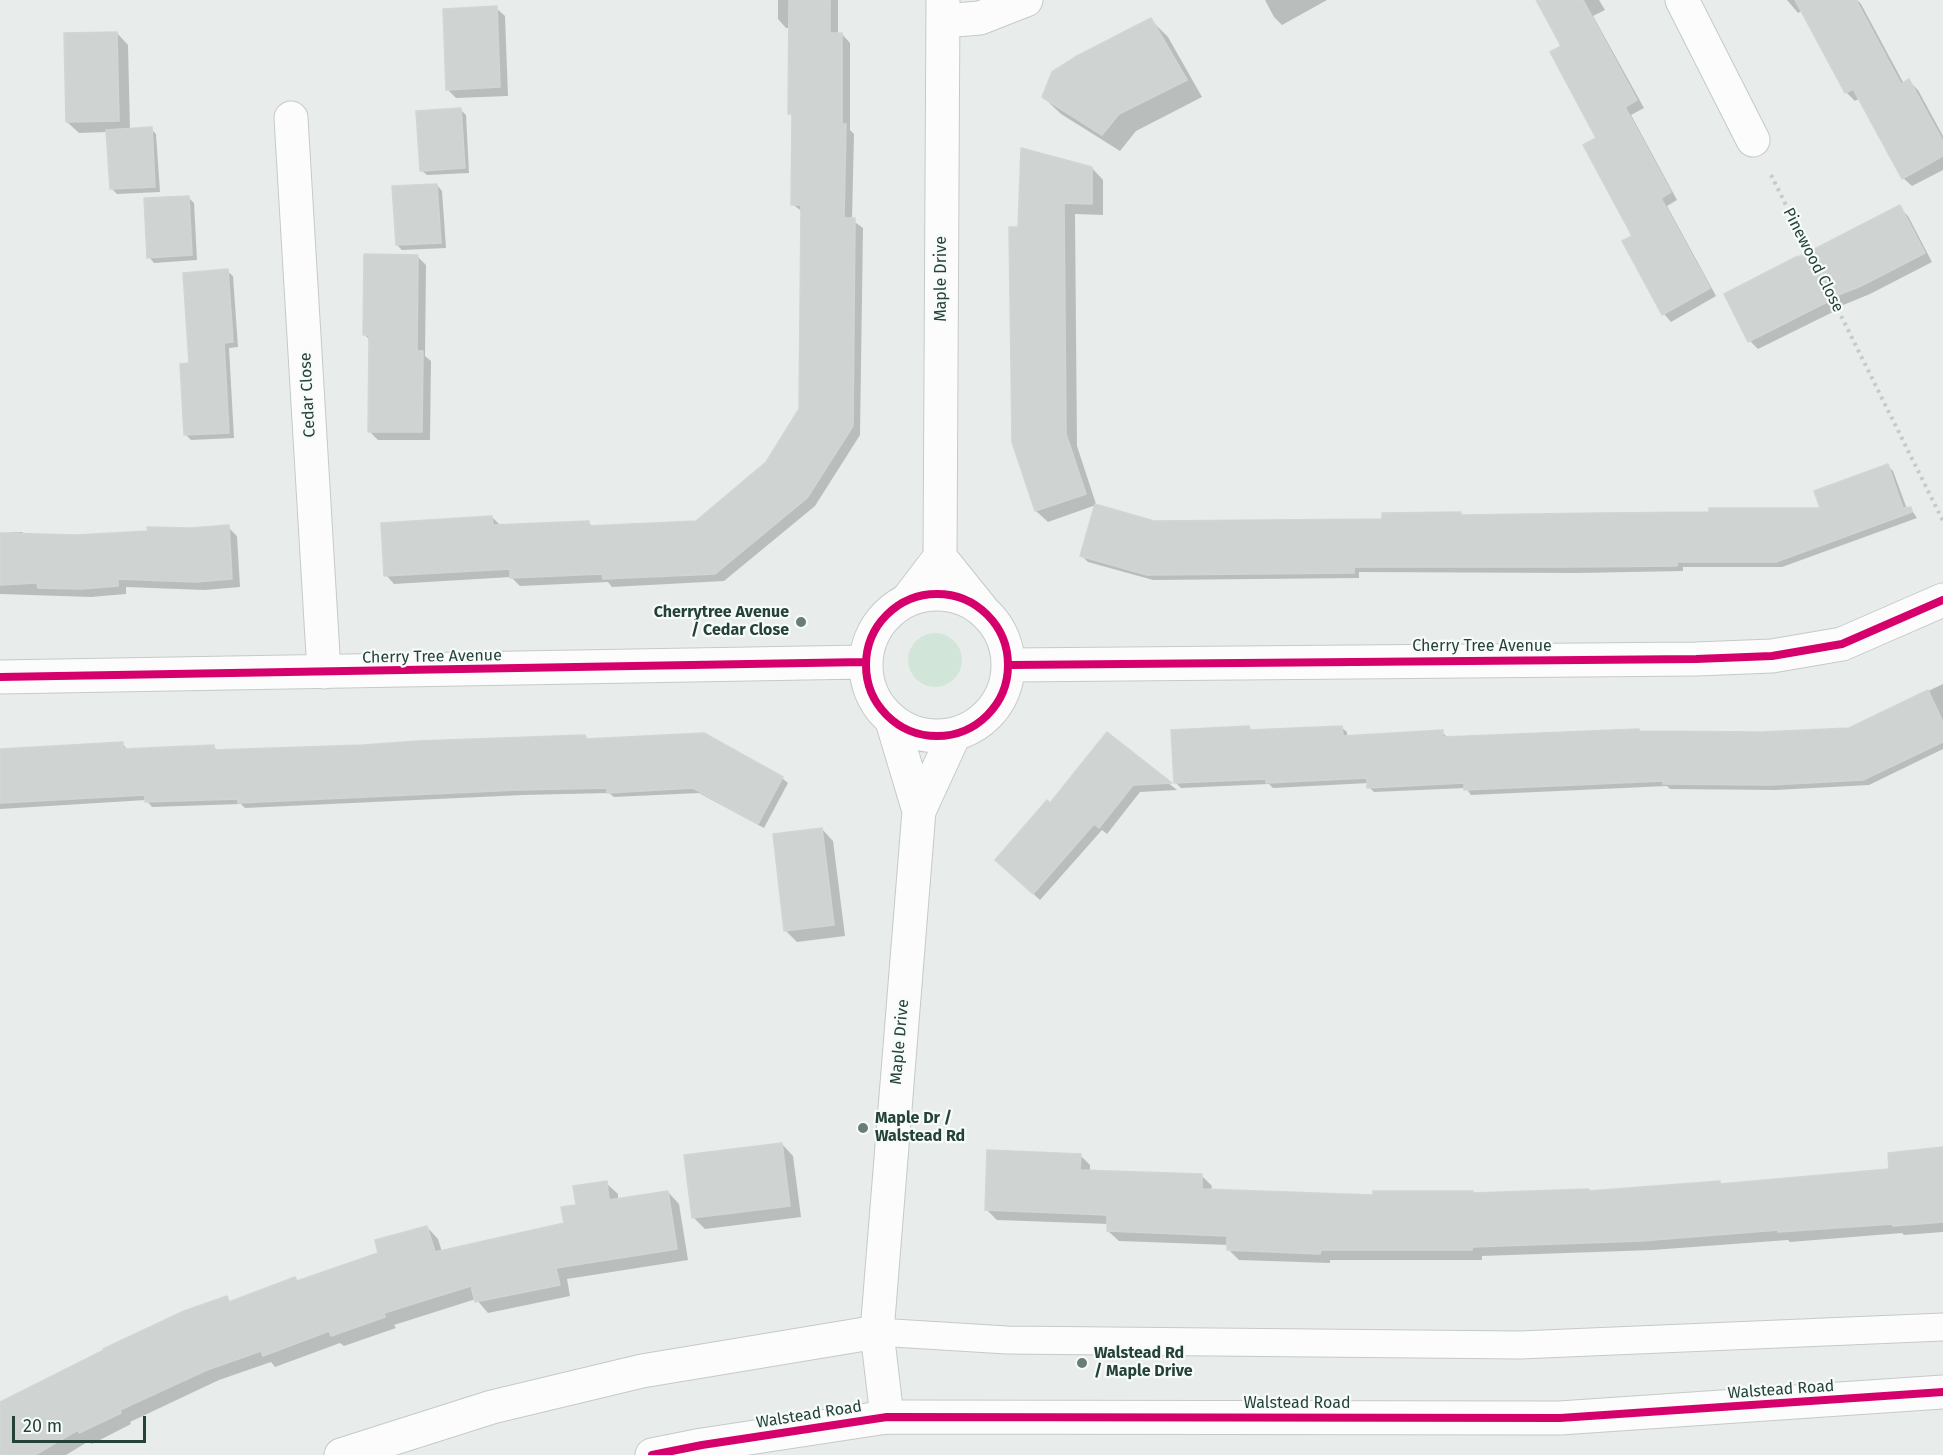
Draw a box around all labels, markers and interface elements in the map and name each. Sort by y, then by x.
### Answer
street label: Pinewood Close [1778,204,1848,316]
street label: Maple Drive [932,236,952,322]
street label: Cedar Close [296,352,320,438]
place label: Cherrytree Avenue / Cedar Close [654,603,789,641]
marker: Cherrytree Avenue / Cedar Close [794,615,808,629]
street label: Cherry Tree Avenue [1412,637,1552,657]
street label: Cherry Tree Avenue [362,646,502,668]
street label: Maple Drive [887,998,913,1086]
place label: Maple Dr / Walstead Rd [875,1109,965,1147]
marker: Maple Dr / Walstead Rd [856,1121,870,1135]
place label: Walstead Rd / Maple Drive [1094,1344,1193,1382]
marker: Walstead Rd / Maple Drive [1075,1356,1089,1370]
street label: Walstead Road [1727,1377,1835,1403]
street label: Walstead Road [1244,1394,1350,1414]
street label: Walstead Road [755,1397,863,1433]
scale bar [15,1404,148,1442]
text: 20 m [23,1415,62,1437]

